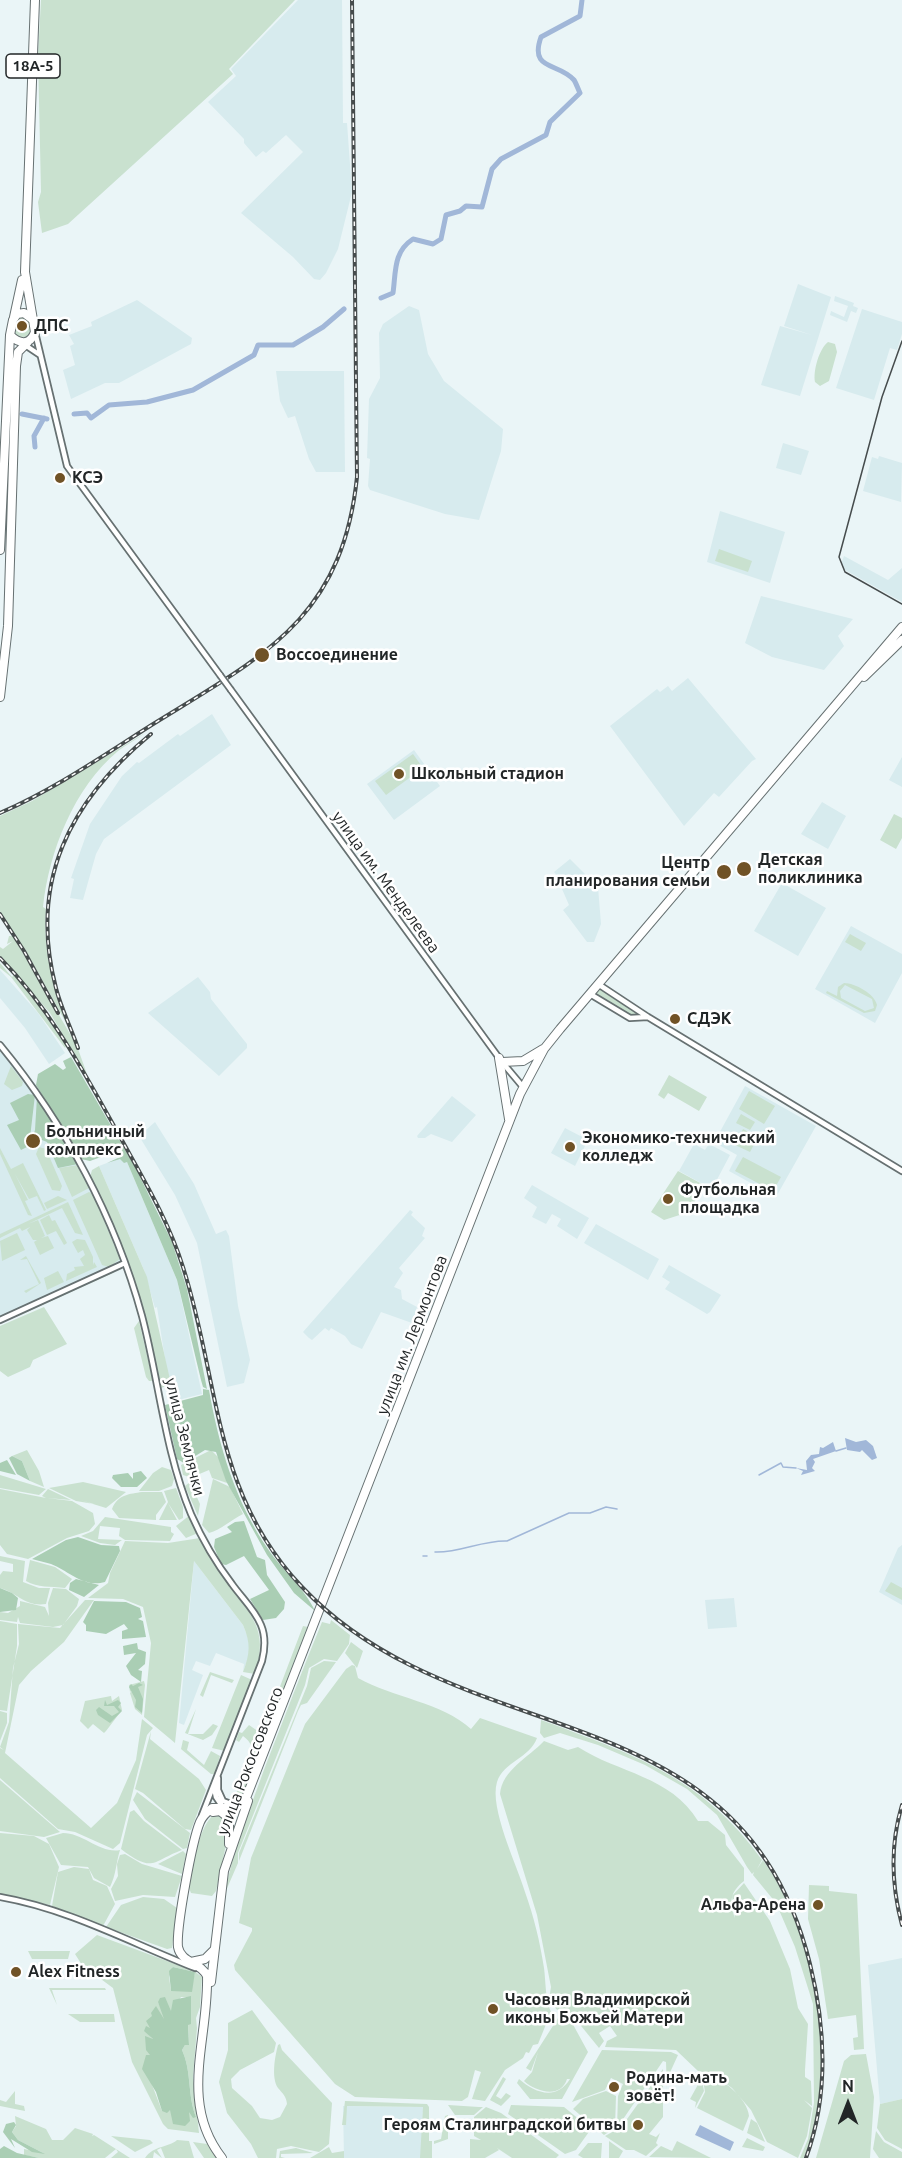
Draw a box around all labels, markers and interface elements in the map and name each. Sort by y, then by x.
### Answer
road number: 18А-5 [6,54,60,78]
place label: ДПС [34,316,68,336]
marker: ДПС [15,319,29,333]
place label: КСЭ [72,468,103,488]
marker: КСЭ [53,471,67,485]
place label: Воссоединение [276,645,398,665]
marker: Воссоединение [253,646,271,664]
place label: Школьный стадион [411,764,564,784]
marker: Школьный стадион [392,767,406,781]
street label: улица им. Менделеева [328,807,444,957]
place label: Детская поликлиника [758,850,863,888]
place label: Центр планирования семьи [546,853,710,891]
marker: Детская поликлиника [735,860,753,878]
marker: Центр планирования семьи [715,863,733,881]
place label: СДЭК [687,1009,731,1029]
marker: СДЭК [668,1012,682,1026]
place label: Больничный комплекс [46,1122,145,1160]
place label: Экономико-технический колледж [582,1128,775,1166]
marker: Больничный комплекс [24,1132,42,1150]
marker: Экономико-технический колледж [563,1140,577,1154]
place label: Футбольная площадка [680,1180,776,1218]
marker: Футбольная площадка [661,1192,675,1206]
street label: улица им. Лермонтова [373,1253,451,1417]
street label: улица Землячки [161,1376,209,1498]
street label: улица Рокоссовского [213,1684,287,1838]
place label: Альфа-Арена [701,1895,806,1915]
marker: Альфа-Арена [811,1898,825,1912]
place label: Alex Fitness [28,1962,120,1982]
marker: Alex Fitness [9,1965,23,1979]
place label: Часовня Владимирской иконы Божьей Матери [505,1990,690,2028]
marker: Часовня Владимирской иконы Божьей Матери [486,2002,500,2016]
place label: Родина-мать зовёт! [626,2068,727,2106]
north arrow [818,2074,878,2134]
text: N [842,2077,854,2095]
marker: Родина-мать зовёт! [607,2080,621,2094]
place label: Героям Сталинградской битвы [383,2115,626,2135]
marker: Героям Сталинградской битвы [631,2118,645,2132]

